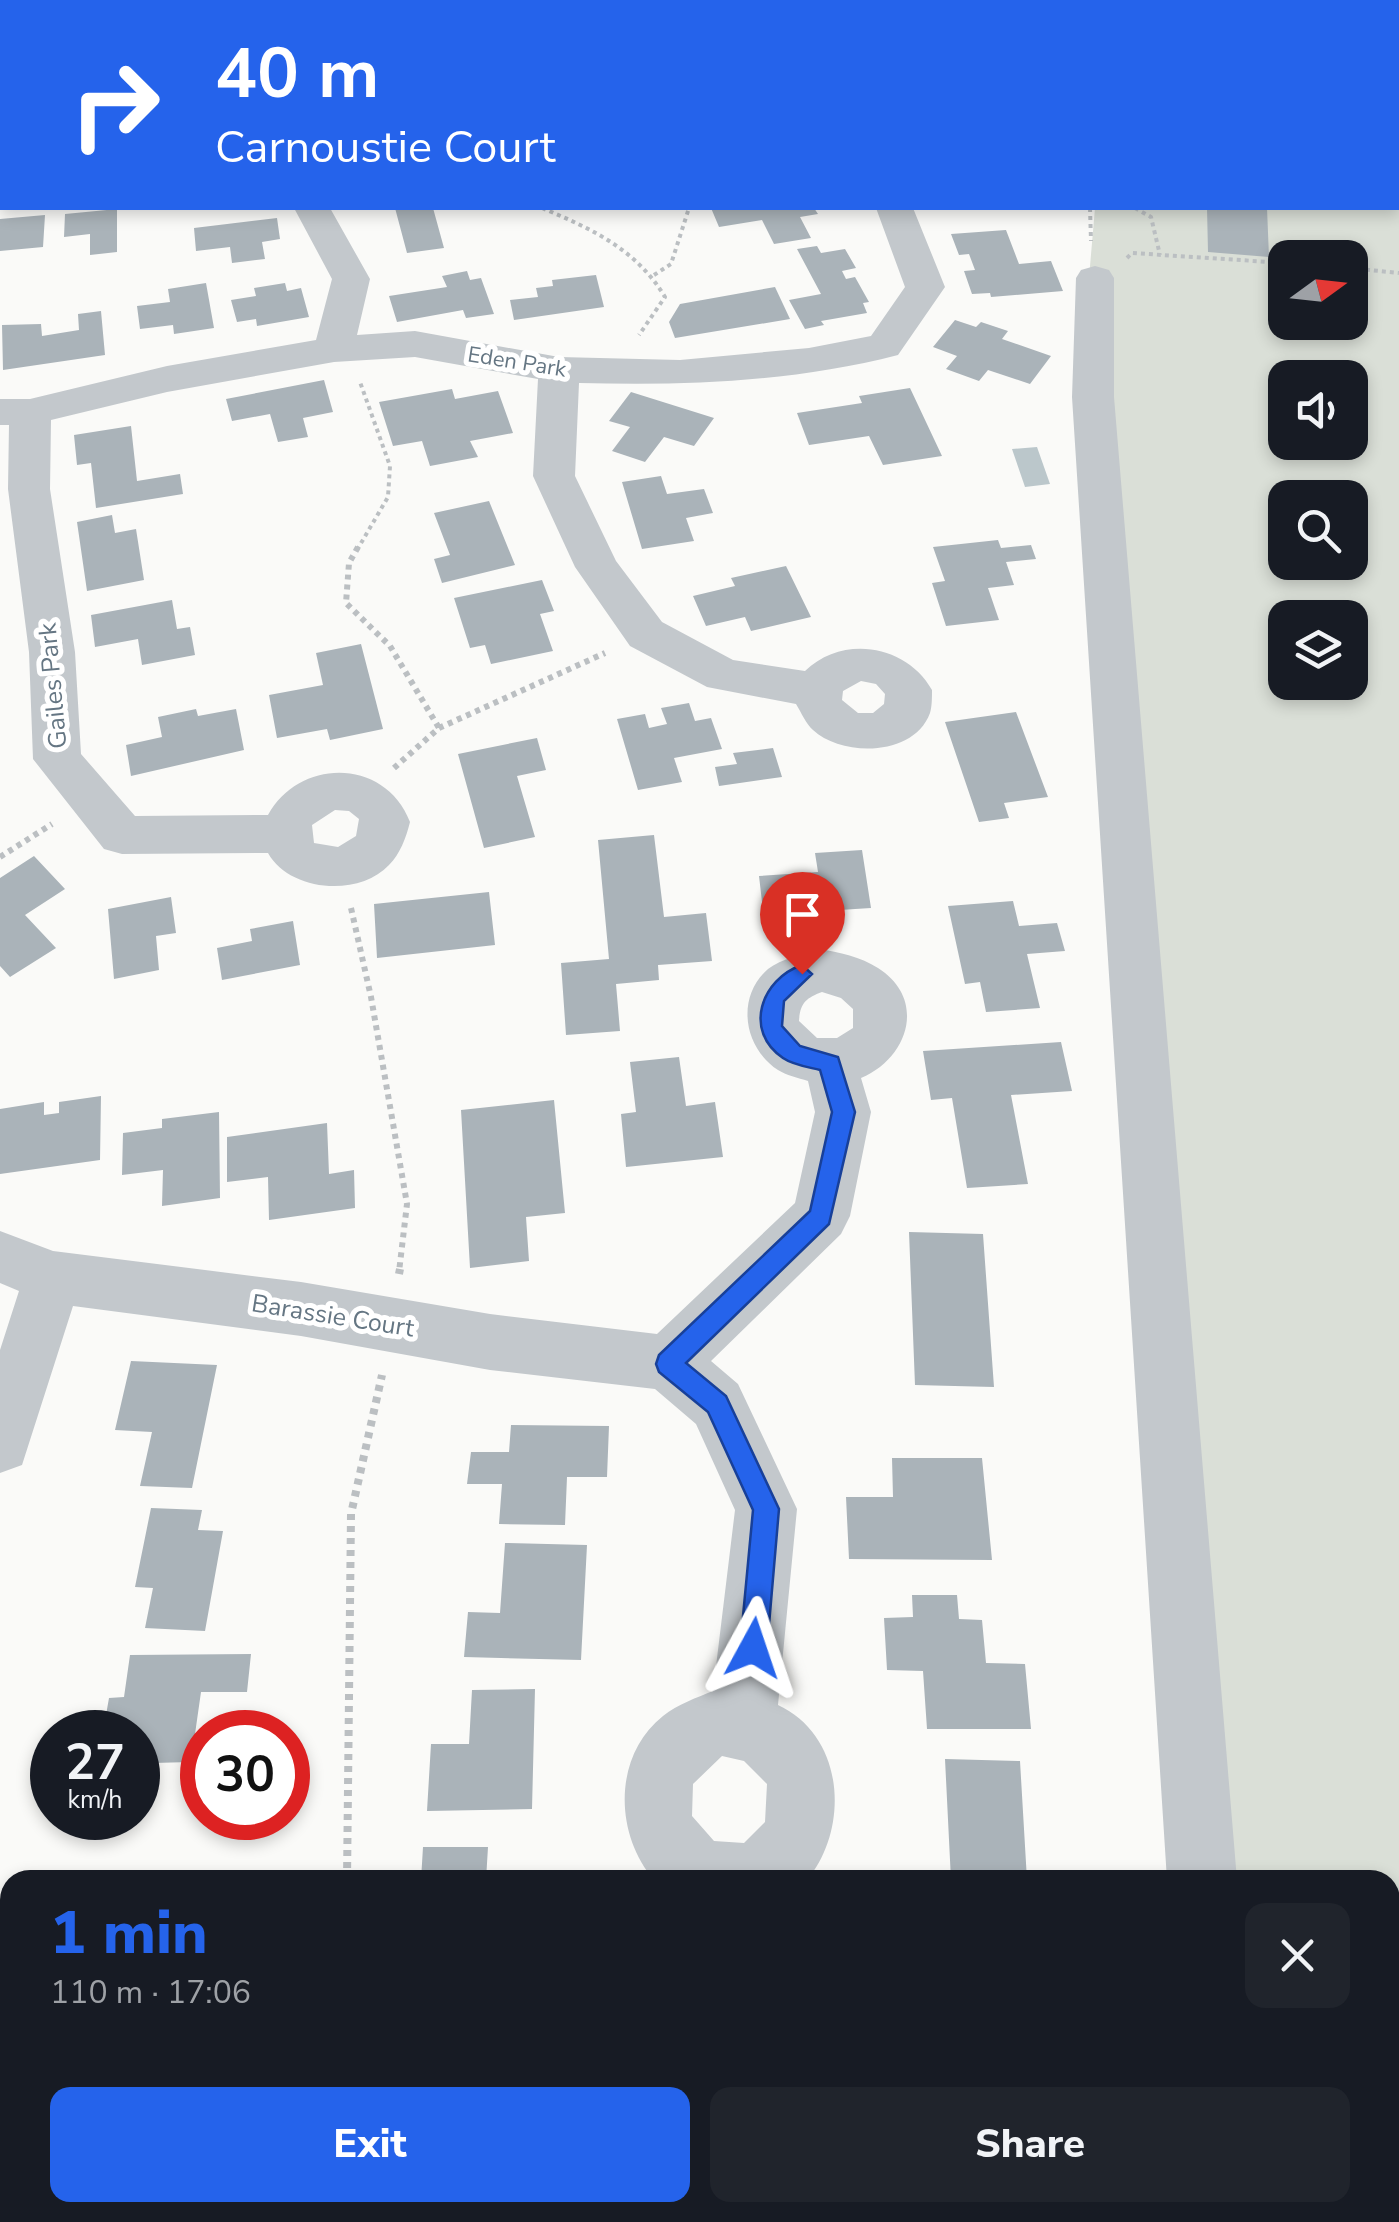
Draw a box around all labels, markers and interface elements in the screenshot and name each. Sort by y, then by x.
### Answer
text: 40 m [215,26,379,122]
icon: right [50,40,180,170]
text: Carnoustie Court [215,117,555,178]
north arrow [1268,240,1368,340]
map controls [1268,240,1368,700]
street label: Eden Park [465,339,569,385]
button: sound [1268,360,1368,460]
button: search [1268,480,1368,580]
button: layers [1268,600,1368,700]
street label: Gailes Park [31,621,75,750]
pin [760,872,845,975]
icon: arrive [775,887,830,942]
street label: Barassie Court [249,1286,417,1346]
position arrow [701,1596,805,1700]
speed limit sign: 30 [180,1710,310,1840]
text: 27 [65,1728,125,1797]
text: km/h [67,1783,123,1817]
text: 1 min [50,1892,208,1974]
button: close [1245,1903,1350,2008]
text: 110 m · 17:06 [50,1971,251,2014]
button: Exit [50,2087,690,2202]
button: Share [710,2087,1350,2202]

